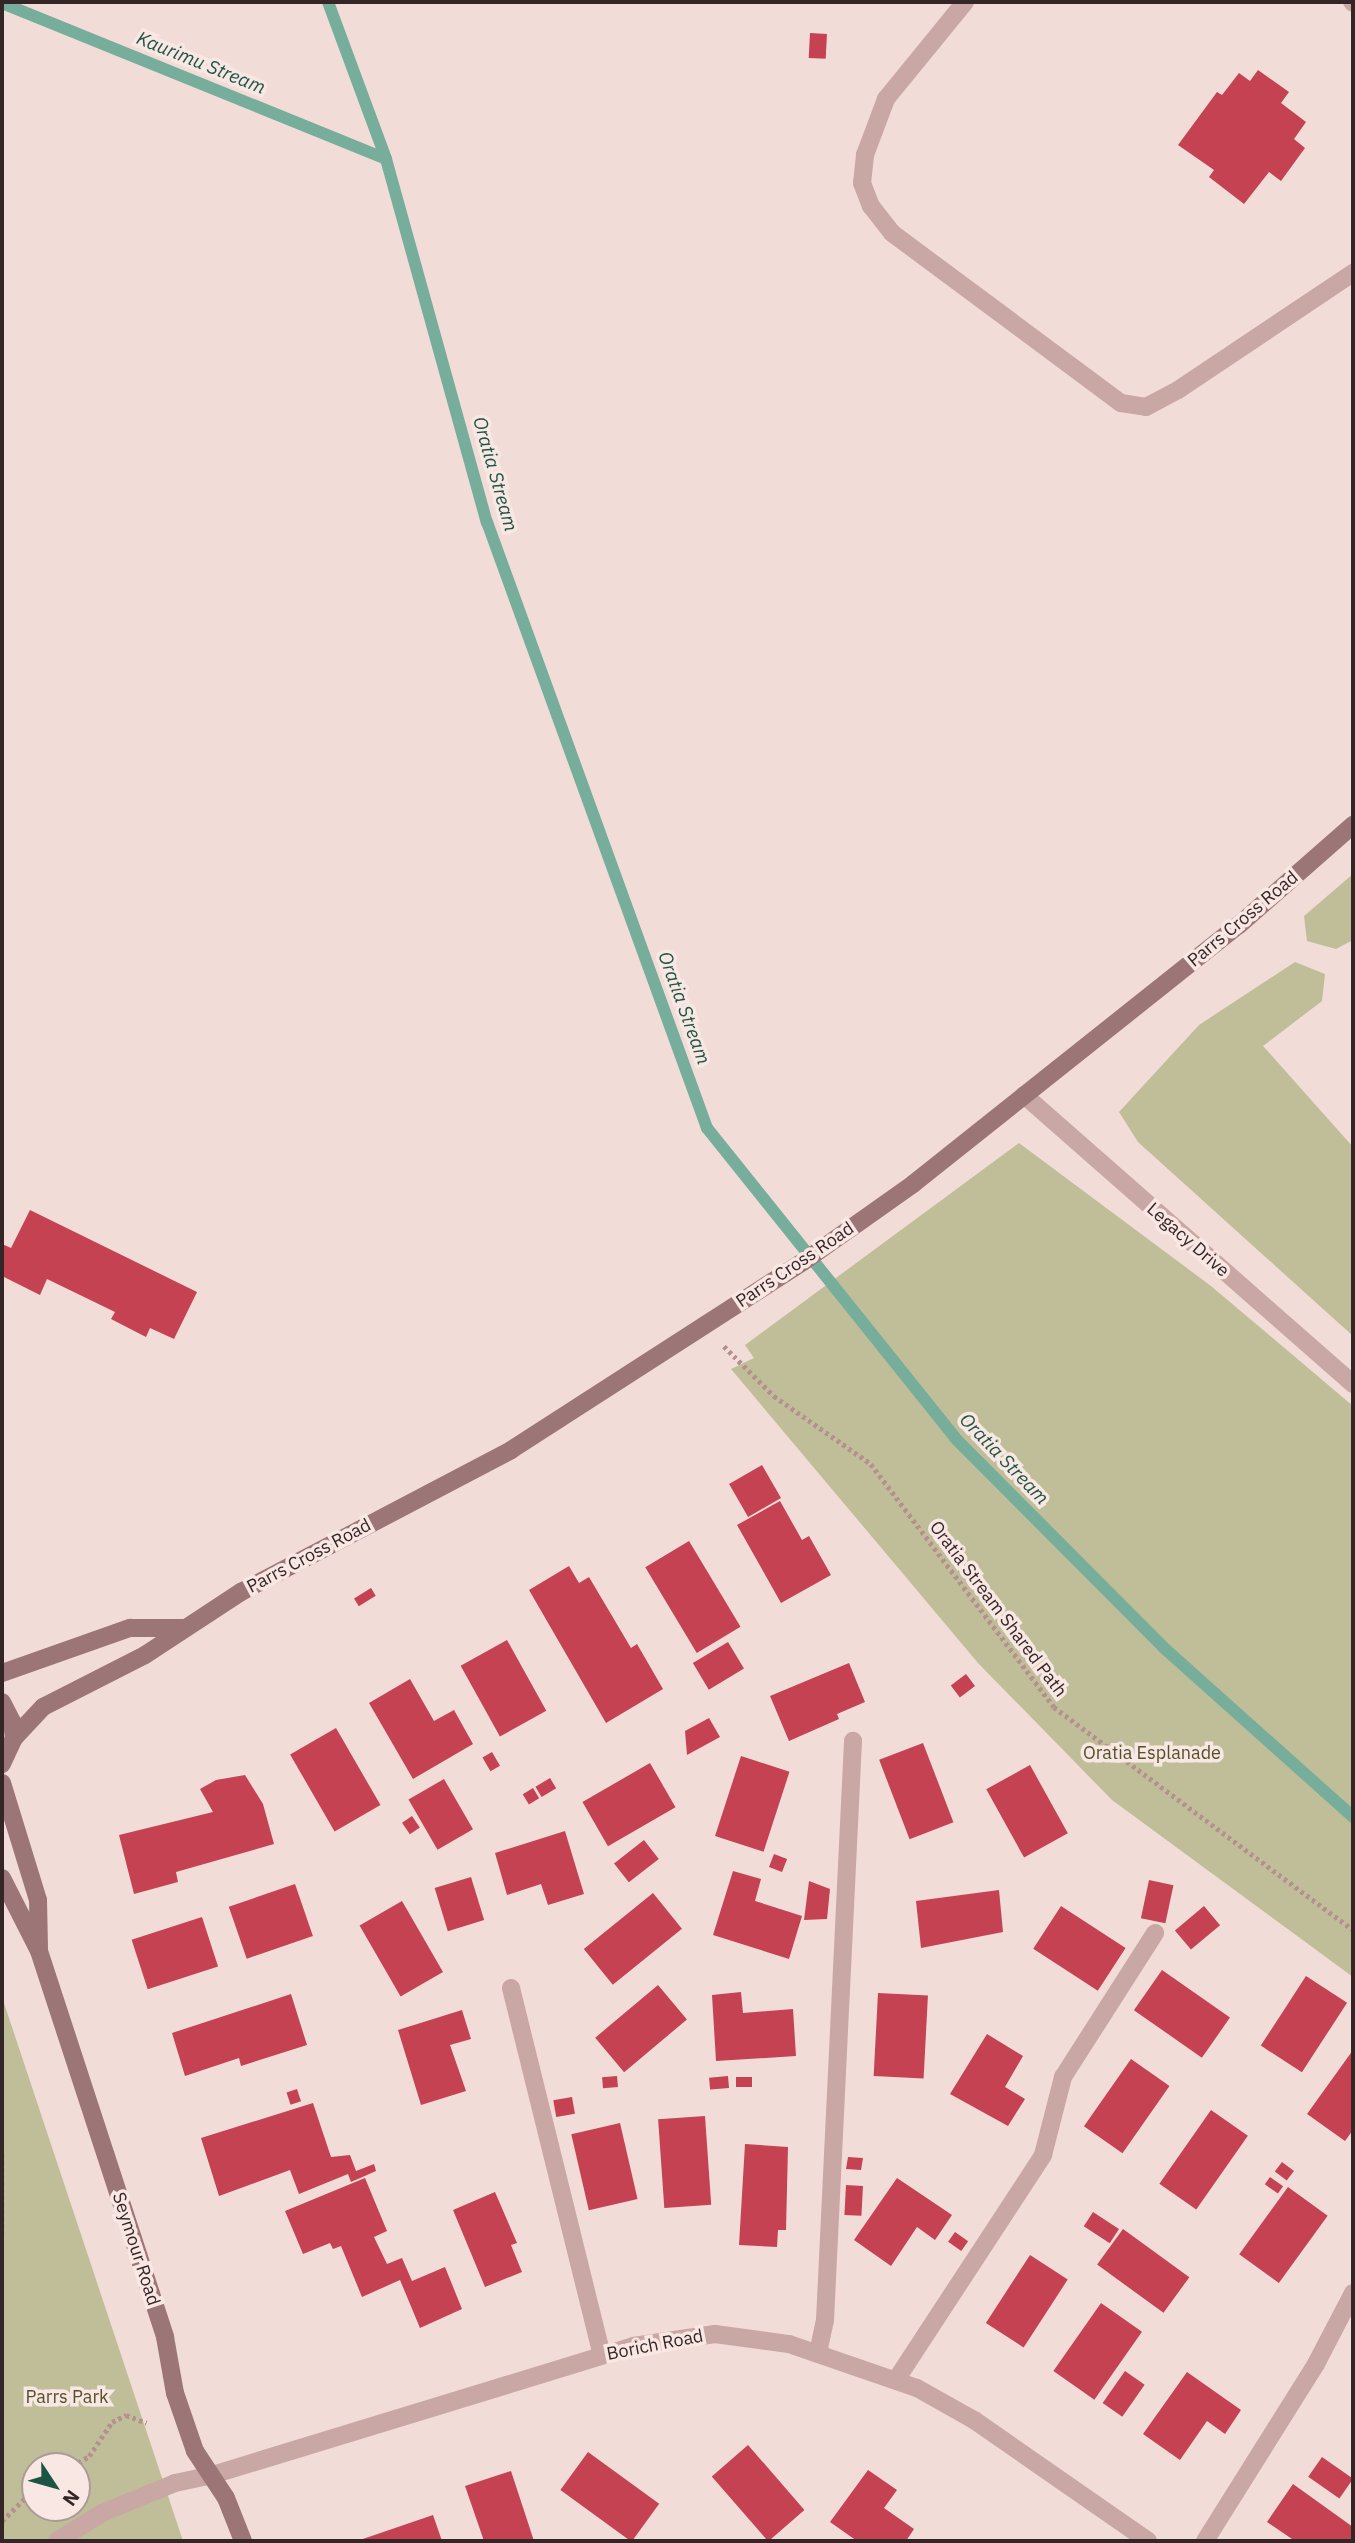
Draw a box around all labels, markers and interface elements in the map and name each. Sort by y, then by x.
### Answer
water label: Kaurimu Stream [133,27,269,99]
water label: Oratia Stream [468,414,522,534]
street label: Parrs Cross Road [1183,867,1303,971]
water label: Oratia Stream [653,949,715,1067]
street label: Legacy Drive [1142,1198,1234,1282]
street label: Parrs Cross Road [732,1218,858,1312]
water label: Oratia Stream [955,1409,1053,1509]
street label: Parrs Cross Road [243,1514,375,1598]
street label: Oratia Stream Shared Path [925,1517,1071,1701]
park label: Oratia Esplanade [1083,1742,1221,1764]
street label: Seymour Road [108,2190,164,2308]
street label: Borich Road [605,2325,705,2365]
park label: Parrs Park [26,2386,108,2408]
north arrow [21,2452,91,2522]
text: N [58,2486,85,2511]

